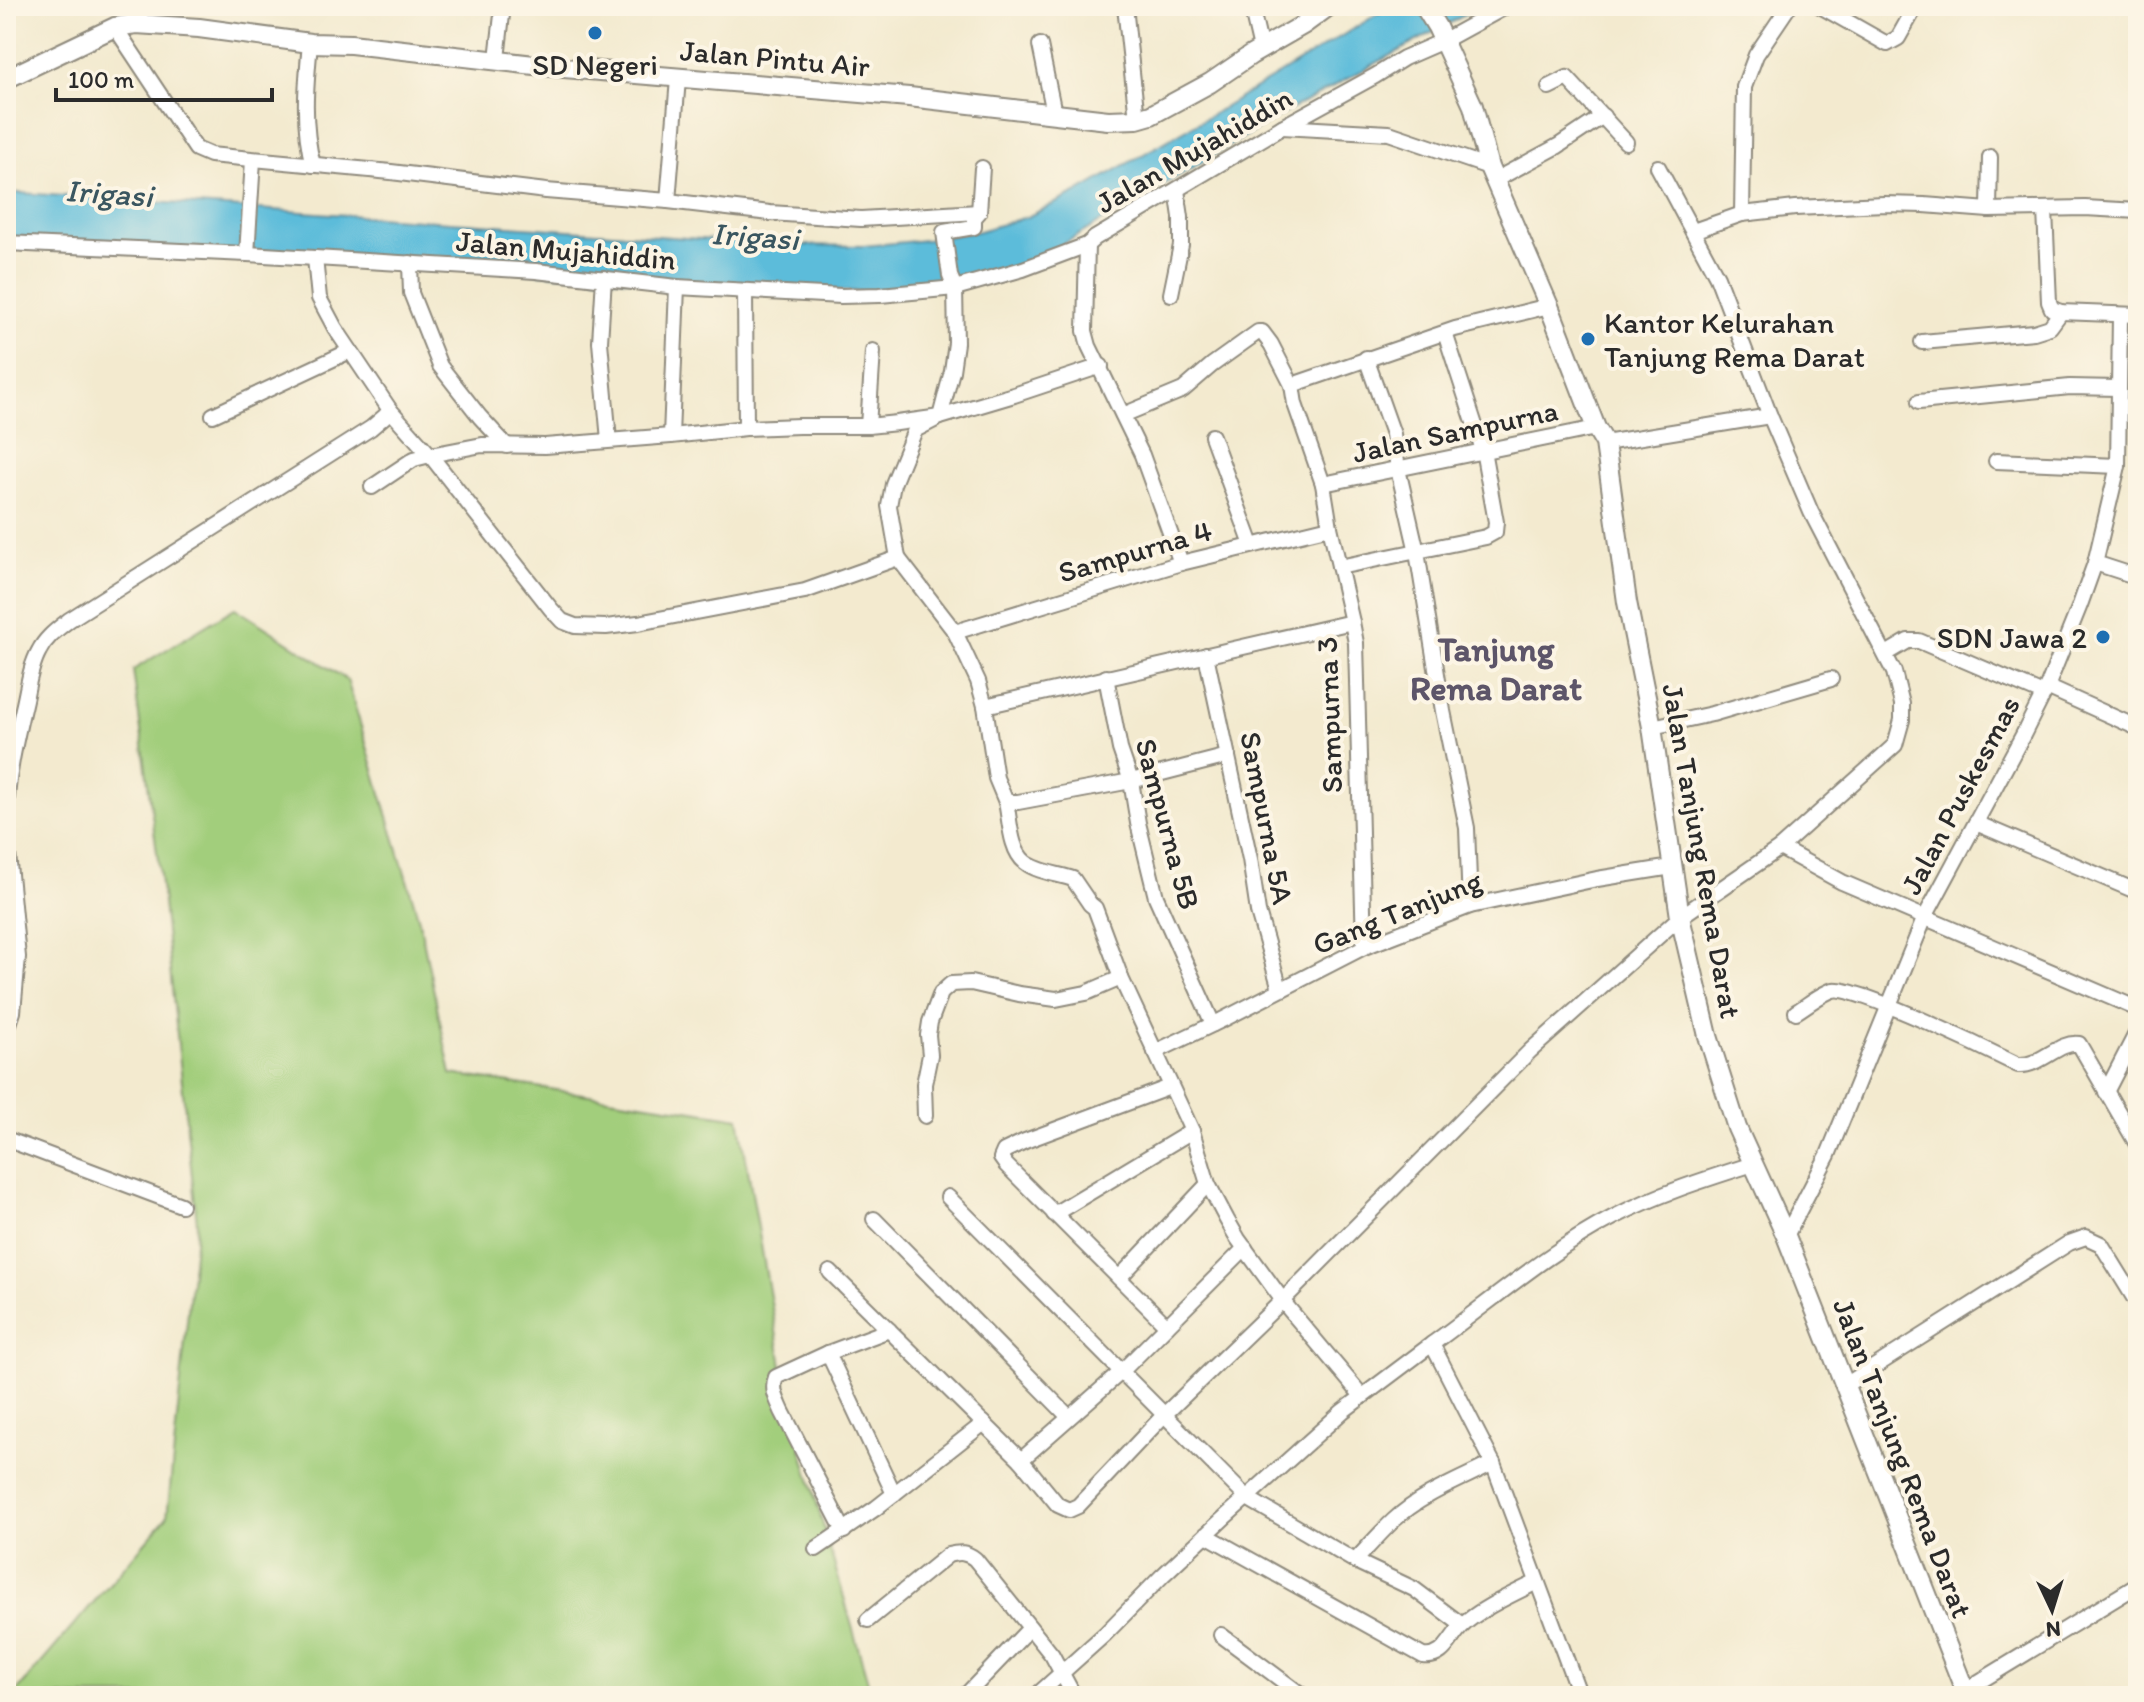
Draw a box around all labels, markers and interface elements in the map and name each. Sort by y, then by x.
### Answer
marker: SD Negeri [586,24,604,42]
street label: Jalan Pintu Air [679,31,872,85]
place label: SD Negeri [532,46,658,83]
scale bar [56,52,272,102]
text: 100 m [68,65,134,94]
street label: Jalan Mujahiddin [1089,79,1299,221]
water label: Irigasi [64,171,157,215]
water label: Irigasi [710,214,803,258]
street label: Jalan Mujahiddin [455,222,677,278]
place label: Kantor Kelurahan Tanjung Rema Darat [1604,304,1865,375]
marker: Kantor Kelurahan Tanjung Rema Darat [1579,330,1597,348]
street label: Jalan Sampurna [1349,391,1561,471]
street label: Sampurna 4 [1054,511,1216,591]
place label: SDN Jawa 2 [1937,619,2087,656]
marker: SDN Jawa 2 [2094,628,2112,646]
district label: Tanjung Rema Darat [1410,629,1582,709]
street label: Sampurna 3 [1308,636,1350,794]
street label: Jalan Tanjung Rema Darat [1654,681,1750,1021]
street label: Jalan Puskesmas [1892,690,2028,900]
street label: Sampurna 5A [1232,729,1302,907]
street label: Sampurna 5B [1127,735,1209,913]
street label: Gang Tanjung [1307,861,1488,963]
street label: Jalan Tanjung Rema Darat [1825,1293,1981,1623]
north arrow [2012,1570,2092,1650]
text: N [2045,1615,2062,1643]

